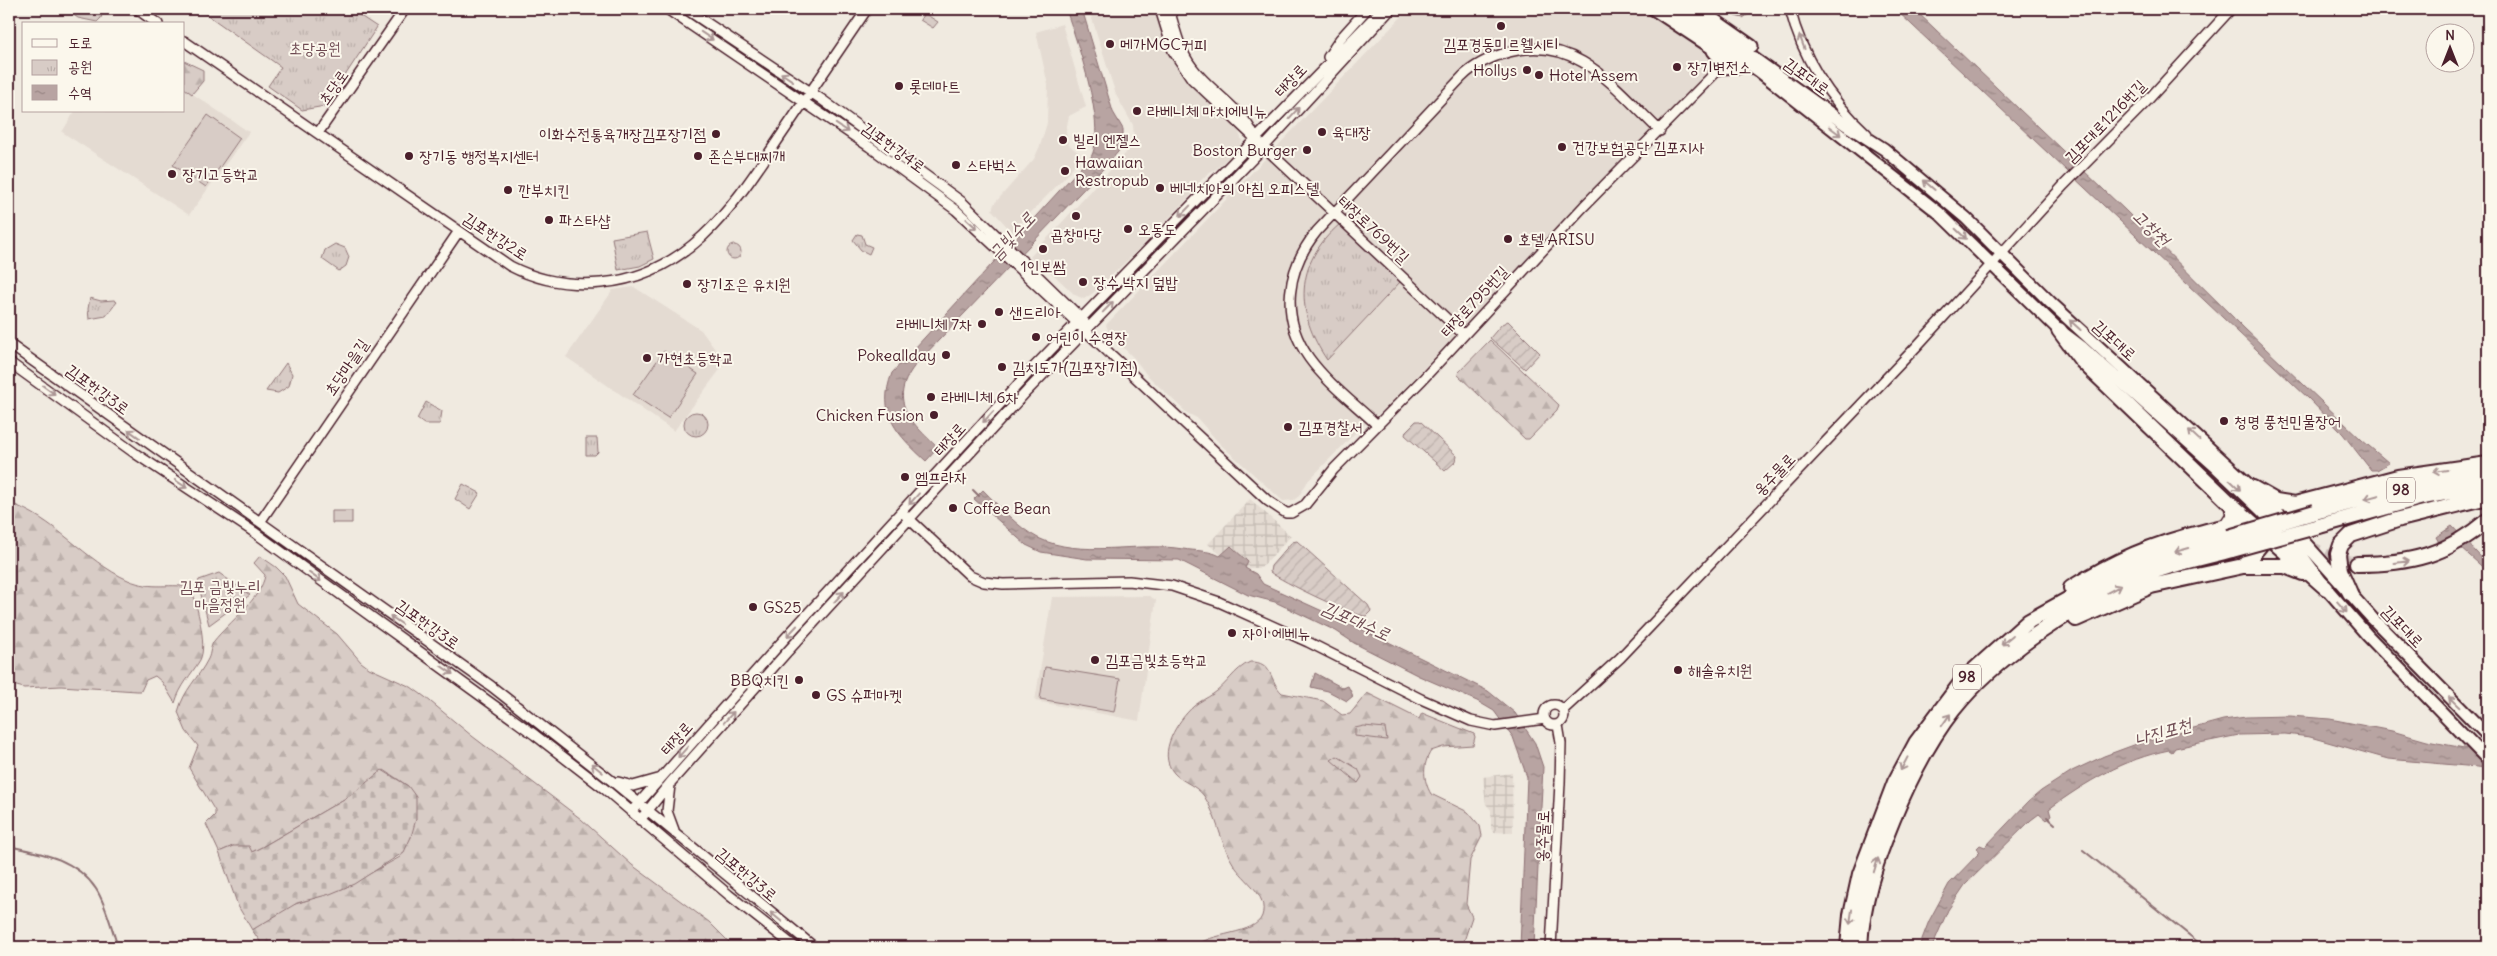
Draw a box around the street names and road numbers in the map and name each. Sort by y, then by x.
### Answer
street label: 김포대로 [1780,53,1834,99]
street label: 태장로 [1269,59,1311,101]
street label: 초당로 [314,65,352,109]
street label: 김포대로1216번길 [2060,75,2150,167]
street label: 김포한강4로 [858,117,930,177]
street label: 태장로769번길 [1334,191,1414,267]
street label: 김포한강2로 [460,208,532,264]
street label: 태장로795번길 [1436,261,1512,341]
street label: 김포대로 [2089,315,2141,365]
street label: 초당마을길 [320,335,372,399]
street label: 김포한강3로 [62,359,134,419]
street label: 태장로 [929,418,969,460]
street label: 옹주물로 [1749,449,1799,499]
road number: 98 [2387,478,2415,502]
street label: 김포한강3로 [392,595,464,653]
street label: 김포대로 [2378,601,2428,651]
road number: 98 [1953,664,1981,690]
street label: 태장로 [656,717,696,759]
street label: 옹주물로 [1531,810,1553,862]
street label: 김포한강3로 [712,843,782,905]

